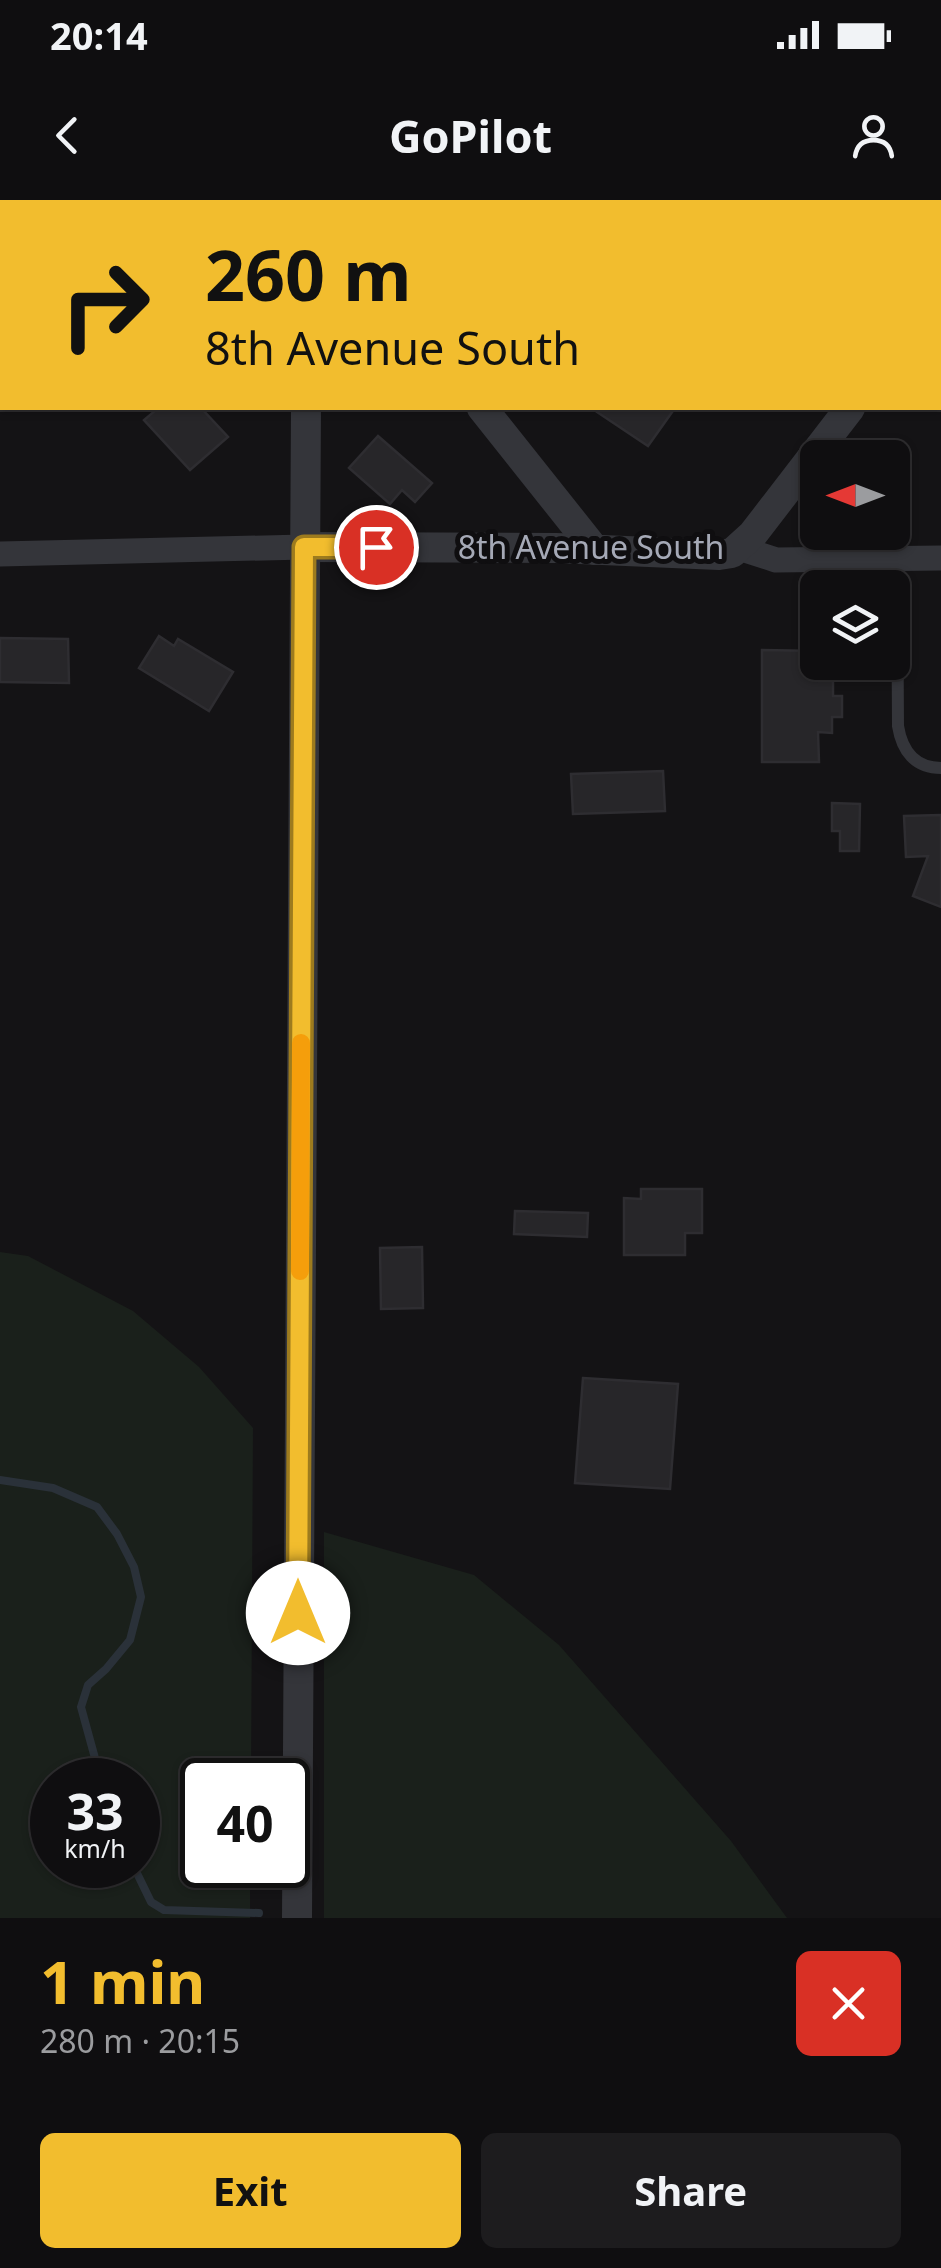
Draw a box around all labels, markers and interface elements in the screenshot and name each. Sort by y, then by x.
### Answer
text: 20:14 [50,9,148,61]
text: GoPilot [389,105,552,166]
icon: back [40,108,95,163]
icon: person [846,108,901,163]
text: 260 m [205,226,412,322]
icon: right [40,240,170,370]
text: 8th Avenue South [205,317,580,378]
north arrow [800,440,910,550]
map controls [800,440,910,680]
pin [334,505,419,590]
icon: arrive [349,520,404,575]
street label: 8th Avenue South [458,525,724,568]
button: layers [800,570,910,680]
position arrow [246,1561,350,1665]
speed limit sign: 40 [180,1758,310,1888]
text: 33 [66,1777,124,1845]
text: km/h [64,1831,126,1865]
text: 1 min [40,1940,205,2022]
button: close [796,1951,901,2056]
text: 280 m · 20:15 [40,2019,240,2062]
button: Exit [40,2133,461,2248]
button: Share [481,2133,901,2248]

